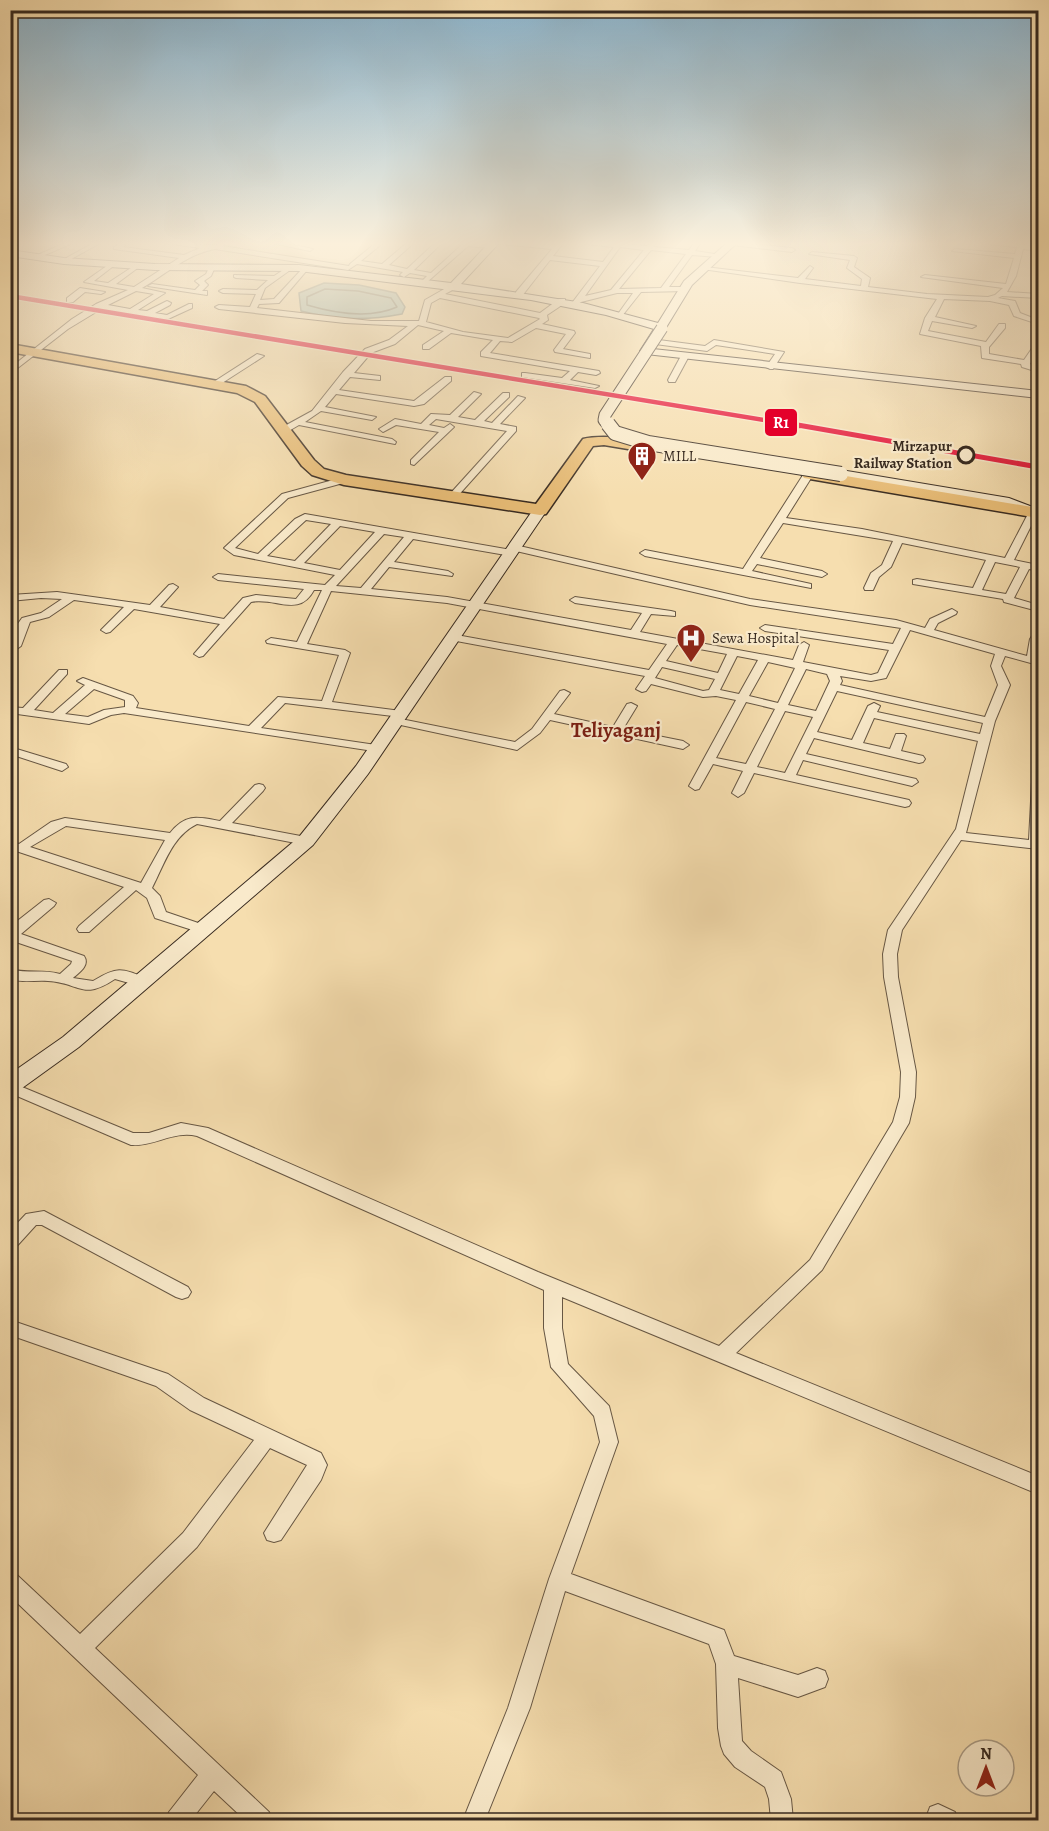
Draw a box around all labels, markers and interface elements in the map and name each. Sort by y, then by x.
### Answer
line badge: R1 [764,408,798,437]
text: R1 [773,412,789,434]
place label: Mirzapur Railway Station [854,436,953,473]
building icon: MILL [626,440,658,482]
place label: MILL [663,446,696,466]
marker: Mirzapur Railway Station [957,446,975,464]
hospital icon: Sewa Hospital [675,622,707,664]
place label: Sewa Hospital [712,628,799,648]
district label: Teliyaganj [571,716,661,744]
north arrow [956,1738,1016,1798]
text: N [980,1743,992,1765]

